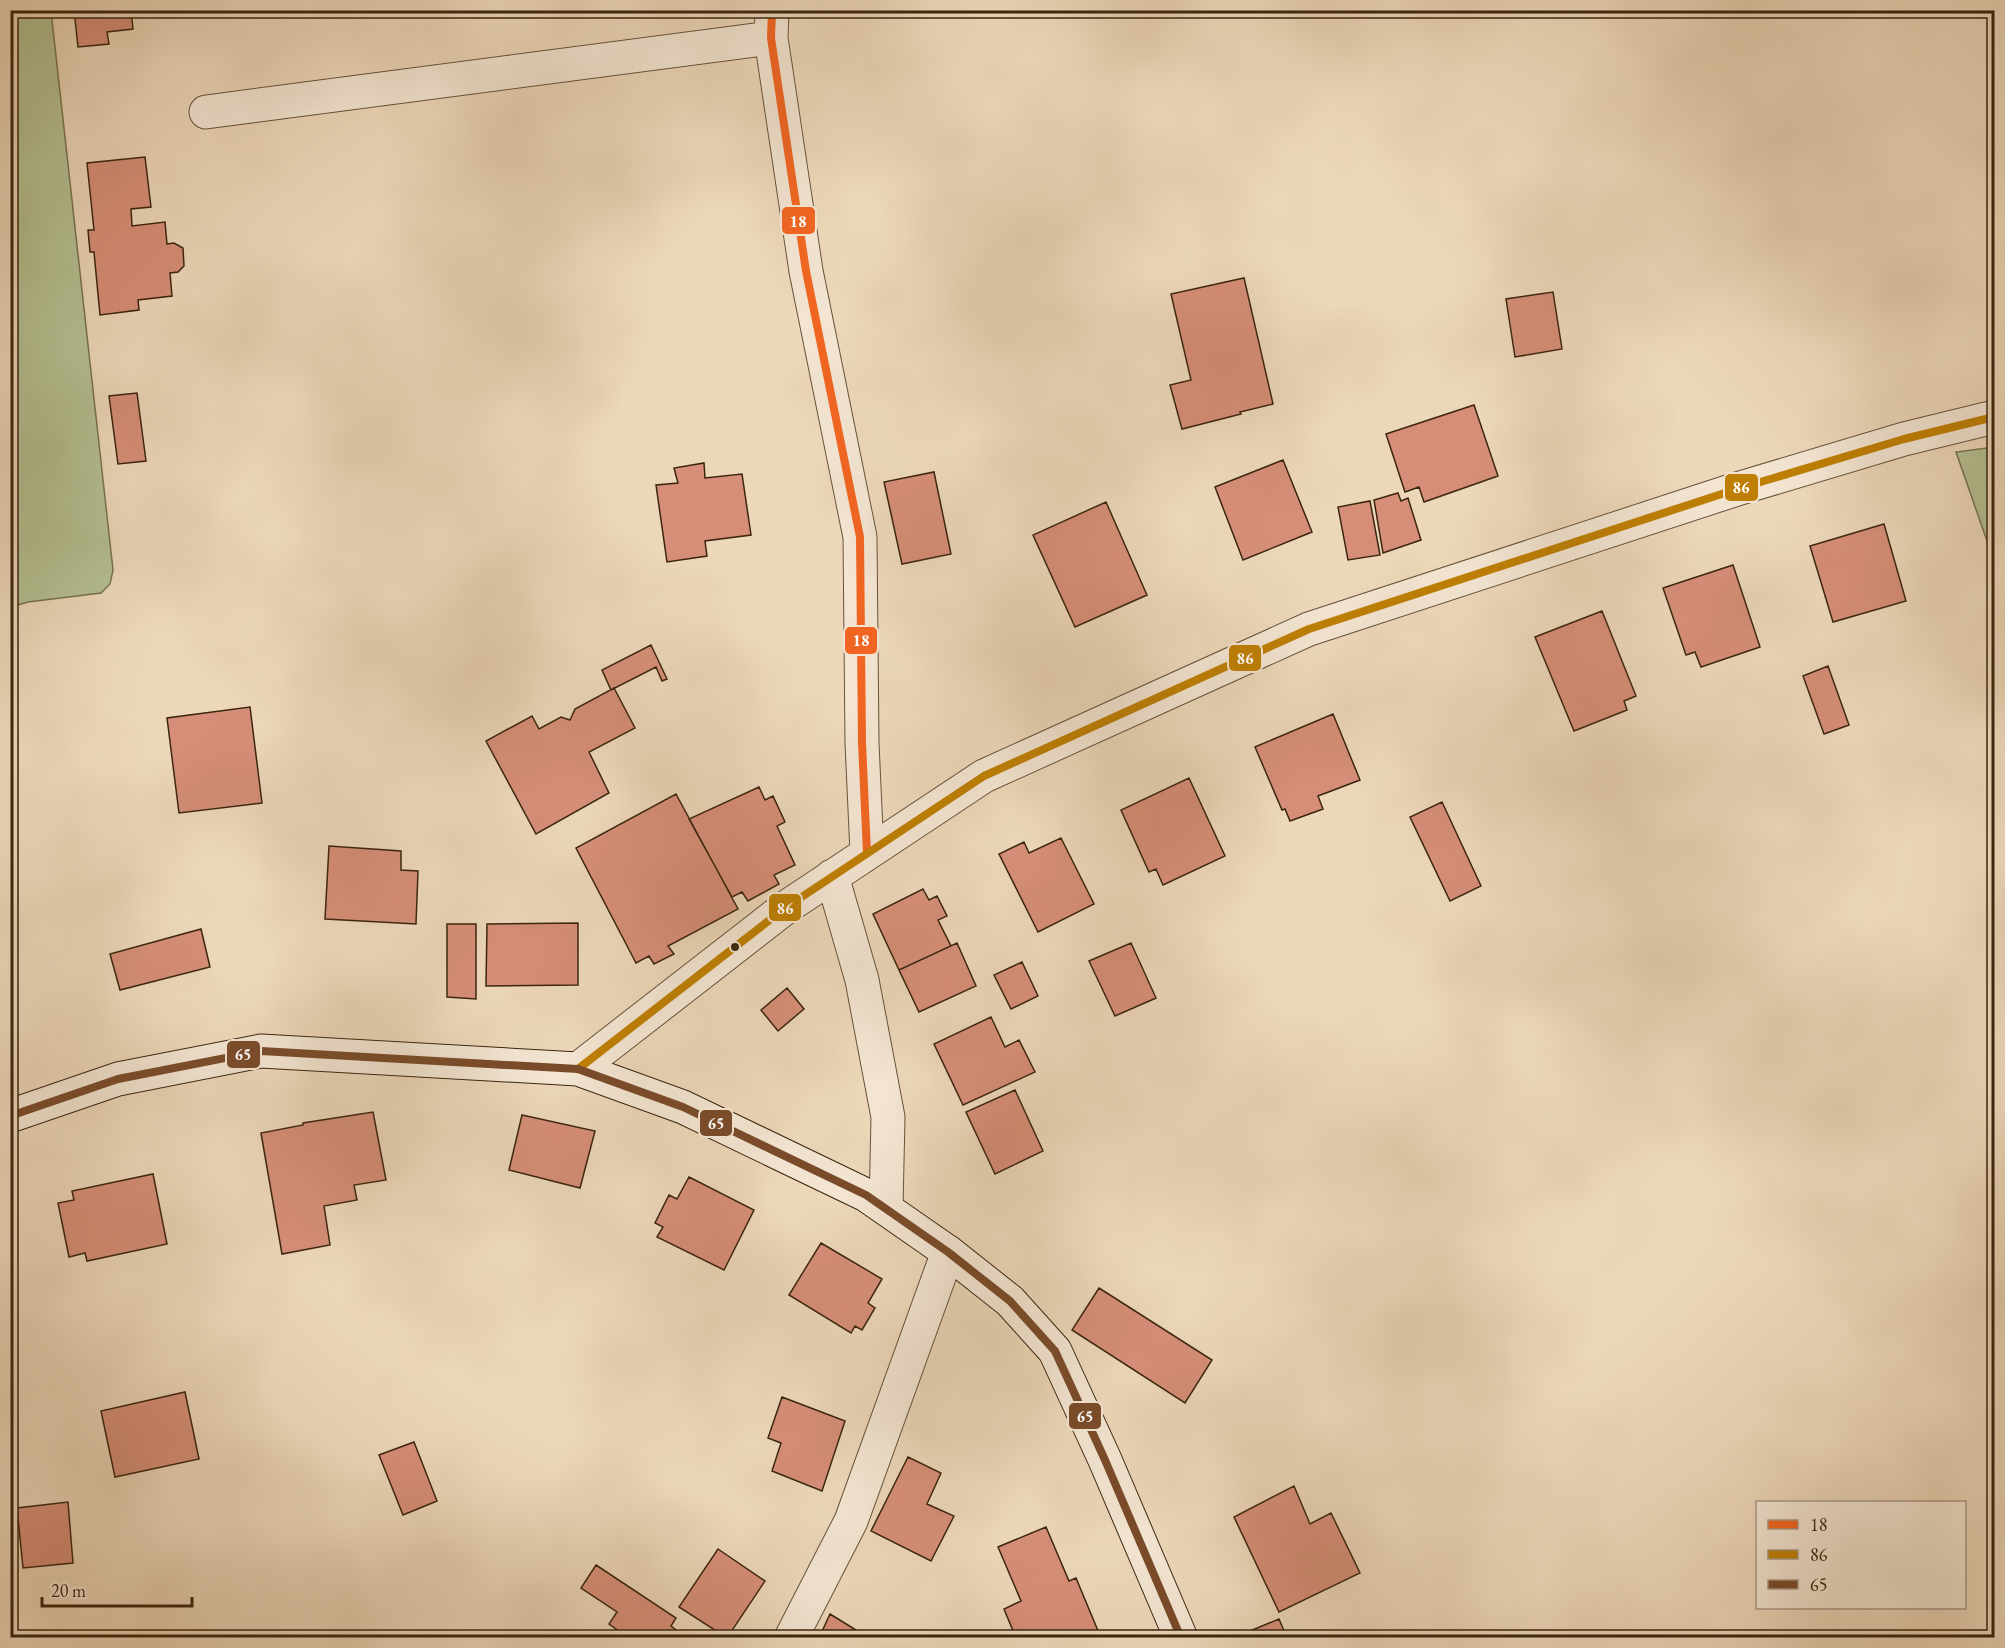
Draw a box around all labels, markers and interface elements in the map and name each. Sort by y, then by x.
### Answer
line badge: 18 [781,206,816,235]
text: 18 [790,211,806,232]
line badge: 86 [1724,473,1759,502]
text: 86 [1733,477,1750,498]
line badge: 18 [844,626,878,655]
text: 18 [853,630,869,651]
line badge: 86 [1228,644,1262,672]
text: 86 [1237,648,1254,669]
line badge: 86 [768,893,802,922]
text: 86 [777,898,794,919]
unlabelled marker [729,941,741,953]
line badge: 65 [226,1040,261,1069]
text: 65 [235,1044,251,1065]
line badge: 65 [699,1109,733,1137]
text: 65 [708,1113,724,1134]
line badge: 65 [1068,1402,1102,1430]
text: 65 [1077,1406,1093,1427]
legend [1756,1501,1966,1609]
text: 18 [1810,1513,1827,1536]
text: 86 [1810,1543,1828,1566]
scale bar [42,1570,192,1608]
text: 65 [1810,1573,1827,1596]
text: 20 m [51,1579,86,1602]

